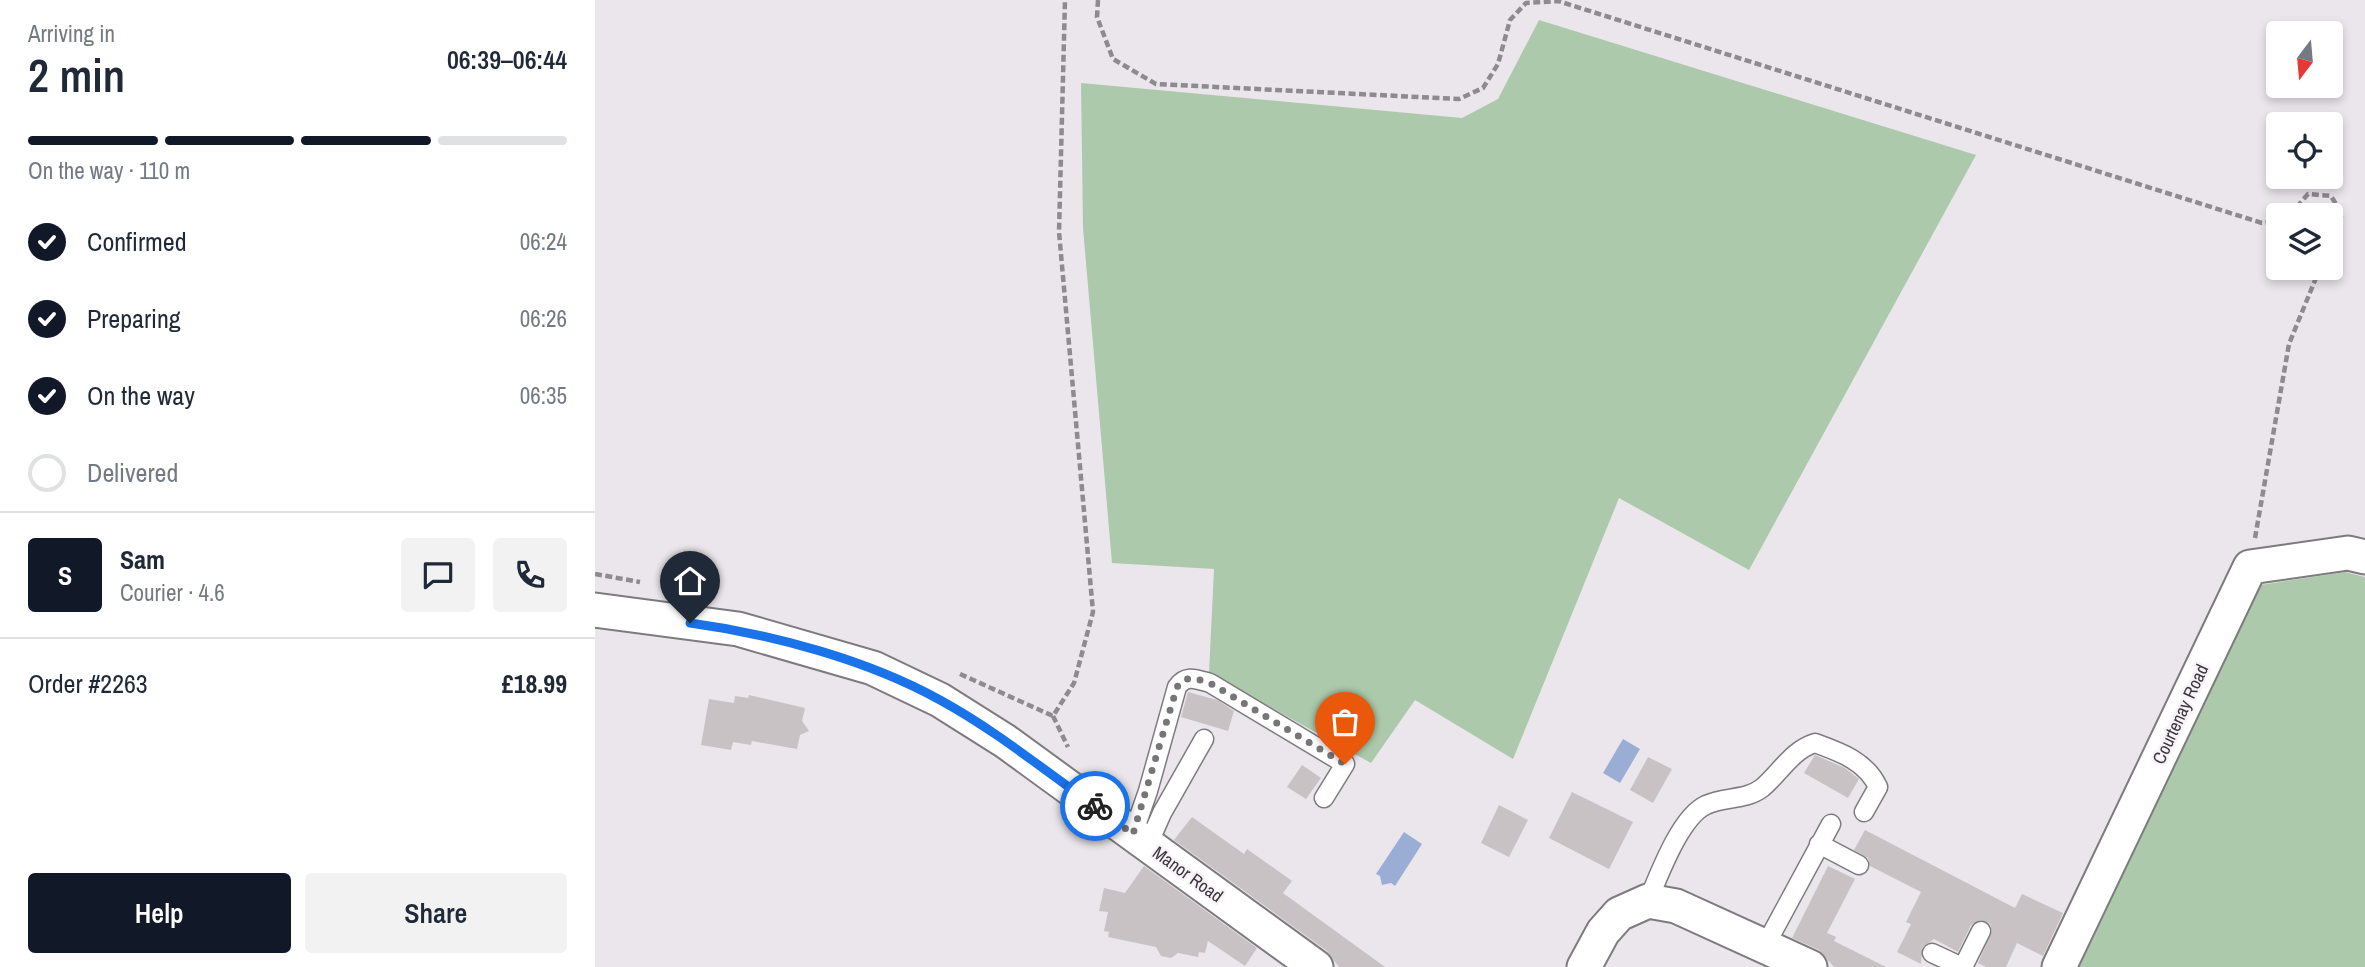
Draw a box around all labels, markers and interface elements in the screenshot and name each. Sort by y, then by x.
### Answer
text: Arriving in [28,18,115,49]
north arrow [2266,21,2343,98]
map controls [2266,21,2343,280]
text: 06:39–06:44 [447,42,567,77]
text: 2 min [28,44,125,106]
button: locate [2266,112,2343,189]
text: On the way · 110 m [28,155,190,186]
button: layers [2266,203,2343,280]
icon: check [28,223,66,261]
text: Confirmed [87,224,187,259]
text: 06:24 [520,226,567,257]
icon: check [28,300,66,338]
text: Preparing [87,301,181,336]
text: 06:26 [520,303,567,334]
icon: check [28,377,66,415]
text: On the way [87,378,195,413]
text: 06:35 [520,380,567,411]
text: Delivered [87,455,178,490]
button: chat [401,538,475,612]
button: phone [493,538,567,612]
text: Sam [120,542,165,577]
pin [660,551,720,623]
text: S [58,558,72,593]
icon: home [671,562,709,600]
text: Courier · 4.6 [120,577,225,608]
street label: Courtenay Road [2146,660,2214,768]
text: Order #2263 [28,666,148,701]
text: £18.99 [502,666,567,701]
pin [1315,692,1375,764]
icon: bag [1326,703,1364,741]
courier [1060,771,1130,841]
icon: bike [1076,787,1114,825]
street label: Manor Road [1148,840,1228,908]
button: Help [28,873,291,953]
button: Share [305,873,567,953]

